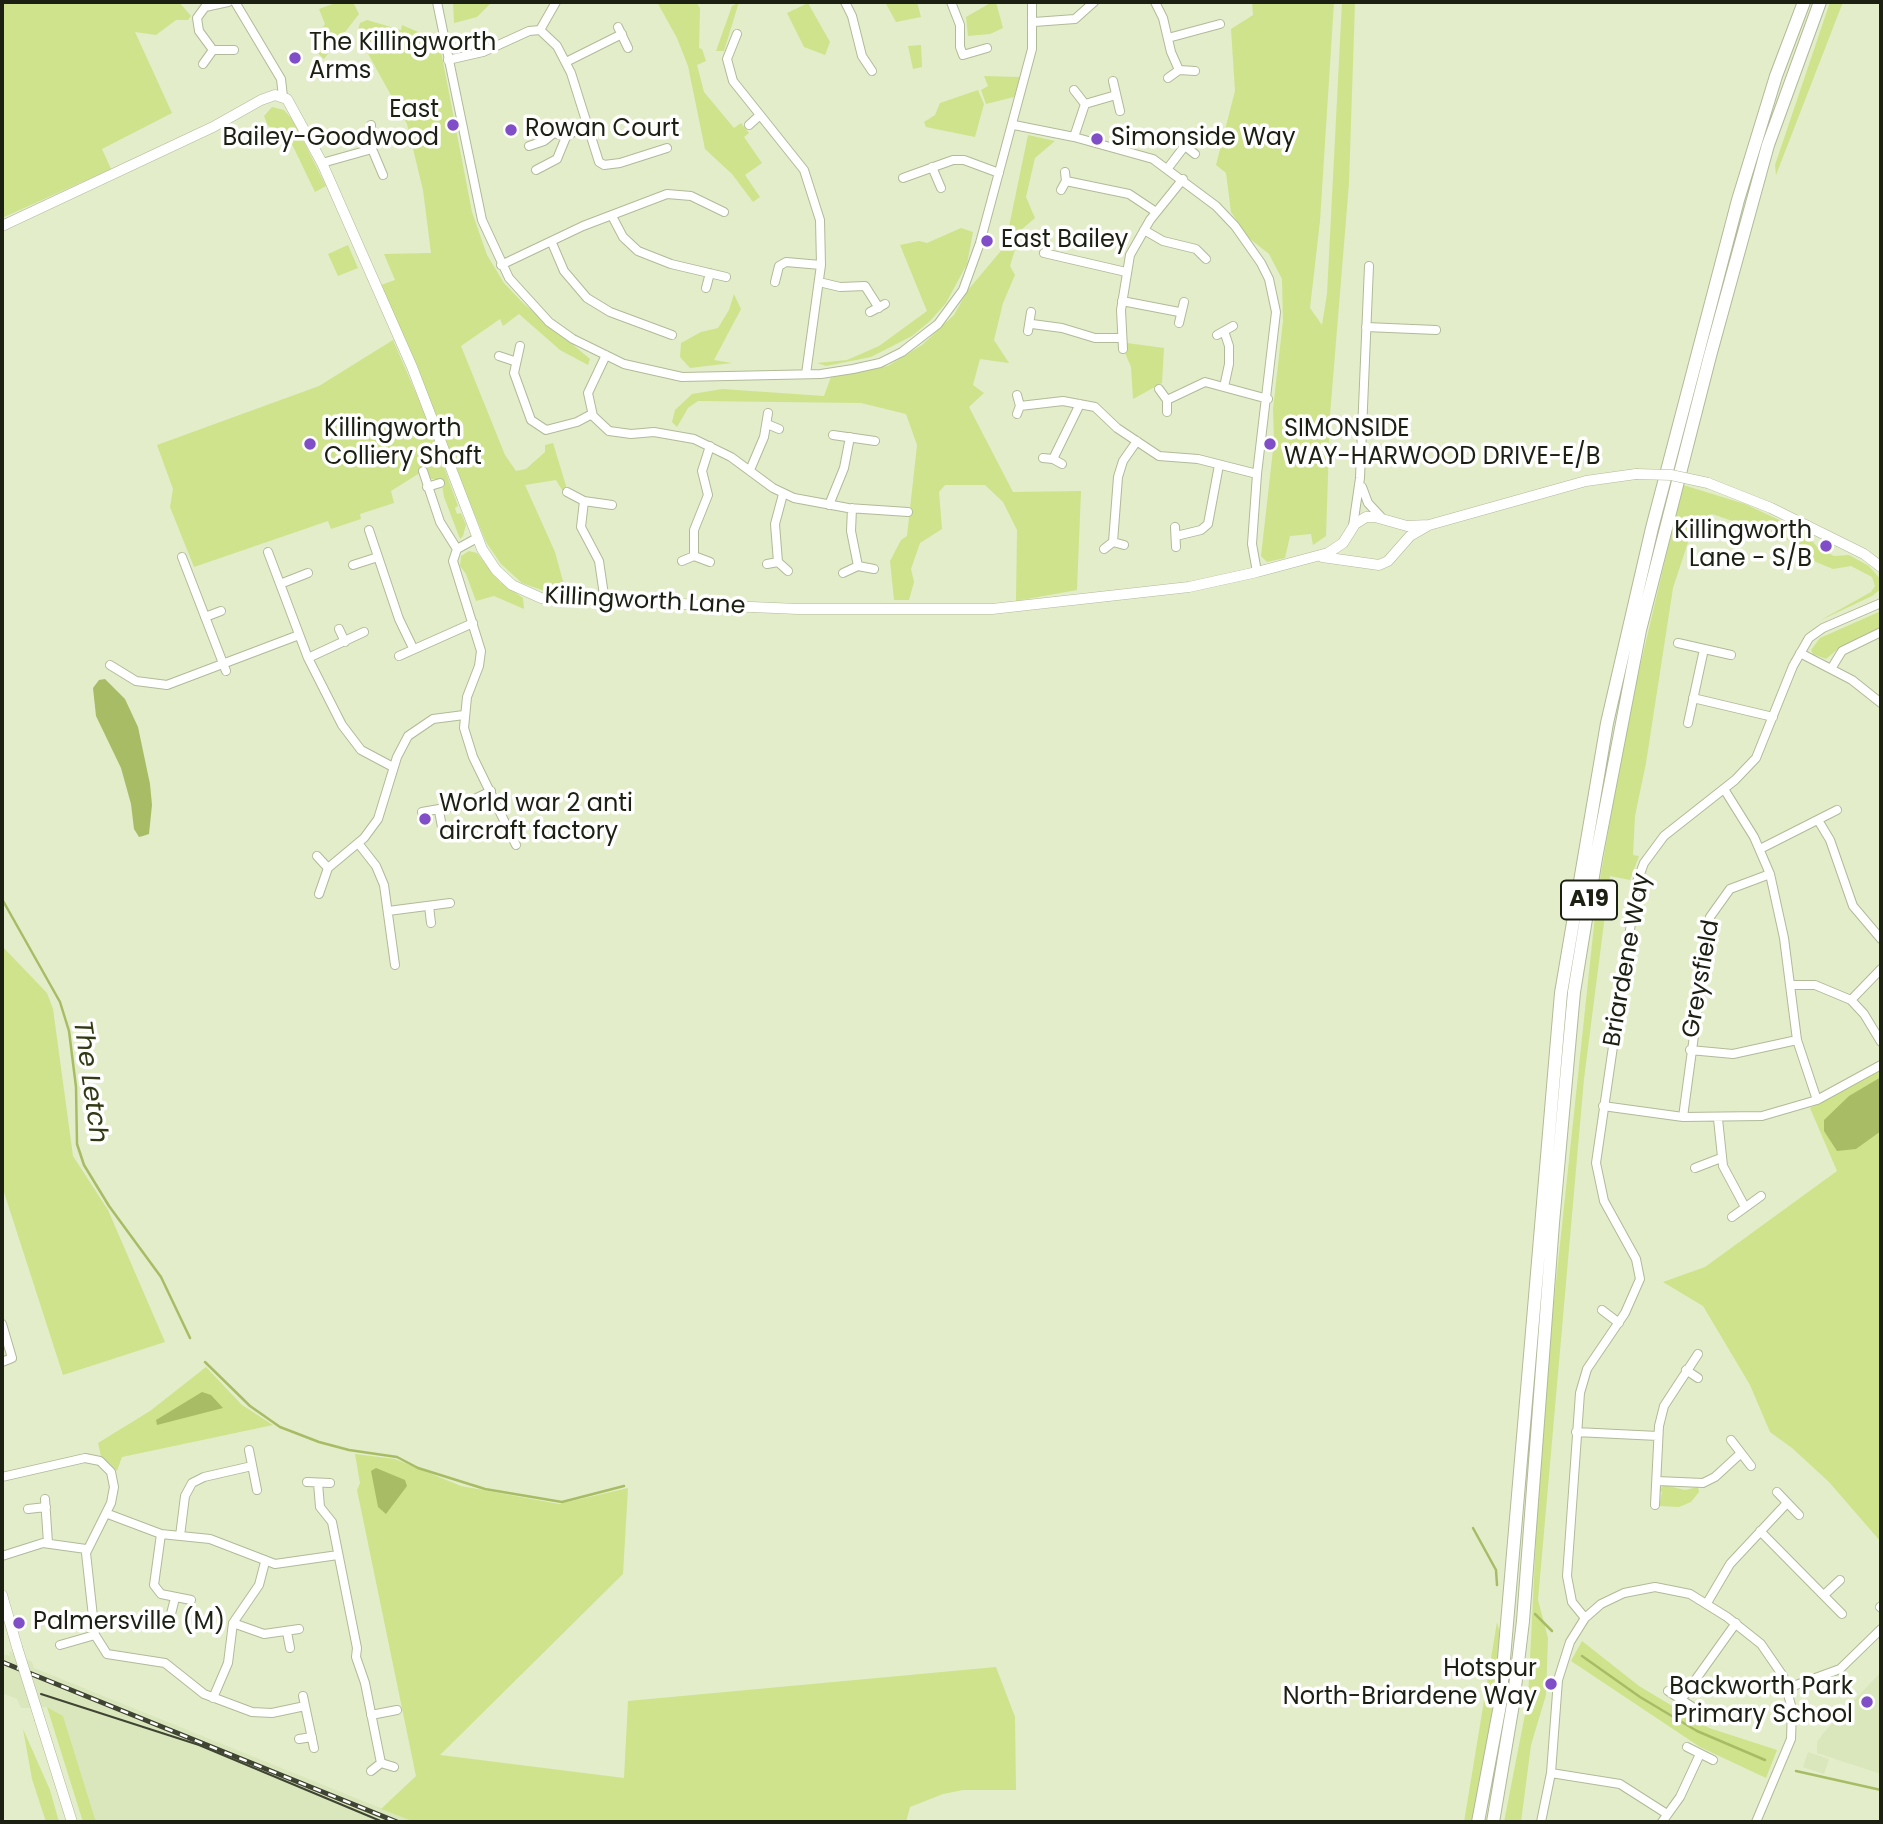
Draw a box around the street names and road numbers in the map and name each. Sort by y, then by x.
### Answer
street label: Killingworth Lane [544,582,746,622]
street label: Briardene Way [1599,871,1657,1049]
road number: A19 [1561,880,1617,920]
street label: Greysfield [1677,918,1727,1040]

